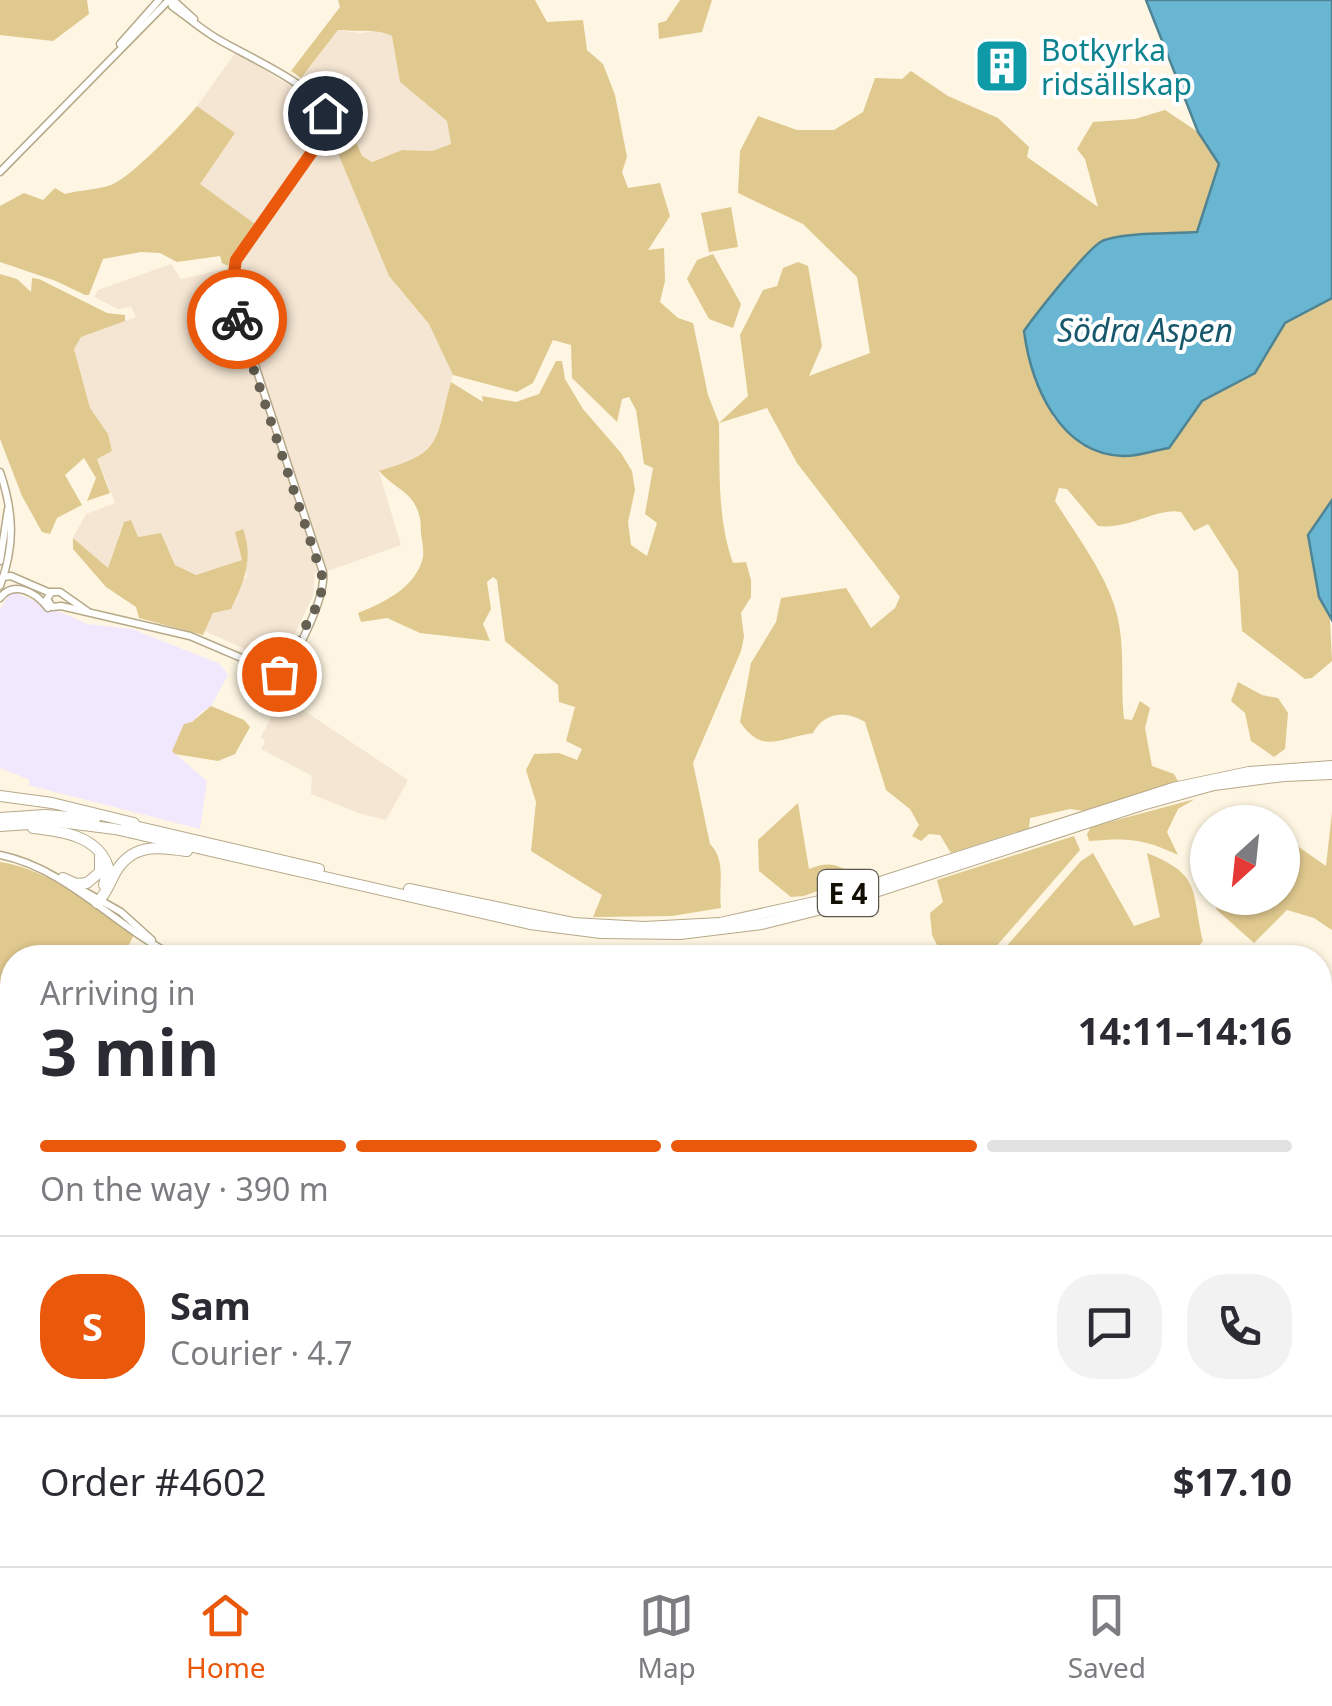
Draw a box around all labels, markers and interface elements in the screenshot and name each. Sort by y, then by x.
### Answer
place label: Botkyrka ridsällskap [1041,29,1192,104]
building icon: Botkyrka ridsällskap [972,36,1032,96]
pin [283,71,368,156]
icon: home [298,86,353,141]
courier [187,269,287,369]
icon: bike [210,292,265,347]
water label: Södra Aspen [1057,308,1233,351]
pin [237,632,322,717]
icon: bag [252,647,307,702]
north arrow [1190,805,1300,915]
map controls [1190,805,1300,915]
road number: E 4 [818,870,878,916]
text: Arriving in [40,971,195,1014]
text: 14:11–14:16 [1078,1004,1292,1056]
text: 3 min [40,1007,219,1095]
text: On the way · 390 m [40,1167,329,1210]
button: chat [1057,1274,1162,1379]
button: phone [1187,1274,1292,1379]
text: Sam [170,1279,251,1331]
text: S [82,1300,103,1352]
text: Courier · 4.7 [170,1331,353,1374]
text: Order #4602 [40,1455,266,1507]
text: $17.10 [1173,1455,1292,1507]
tab: Home [186,1588,266,1686]
tab: Map [638,1588,696,1686]
tab: Saved [1068,1588,1146,1686]

